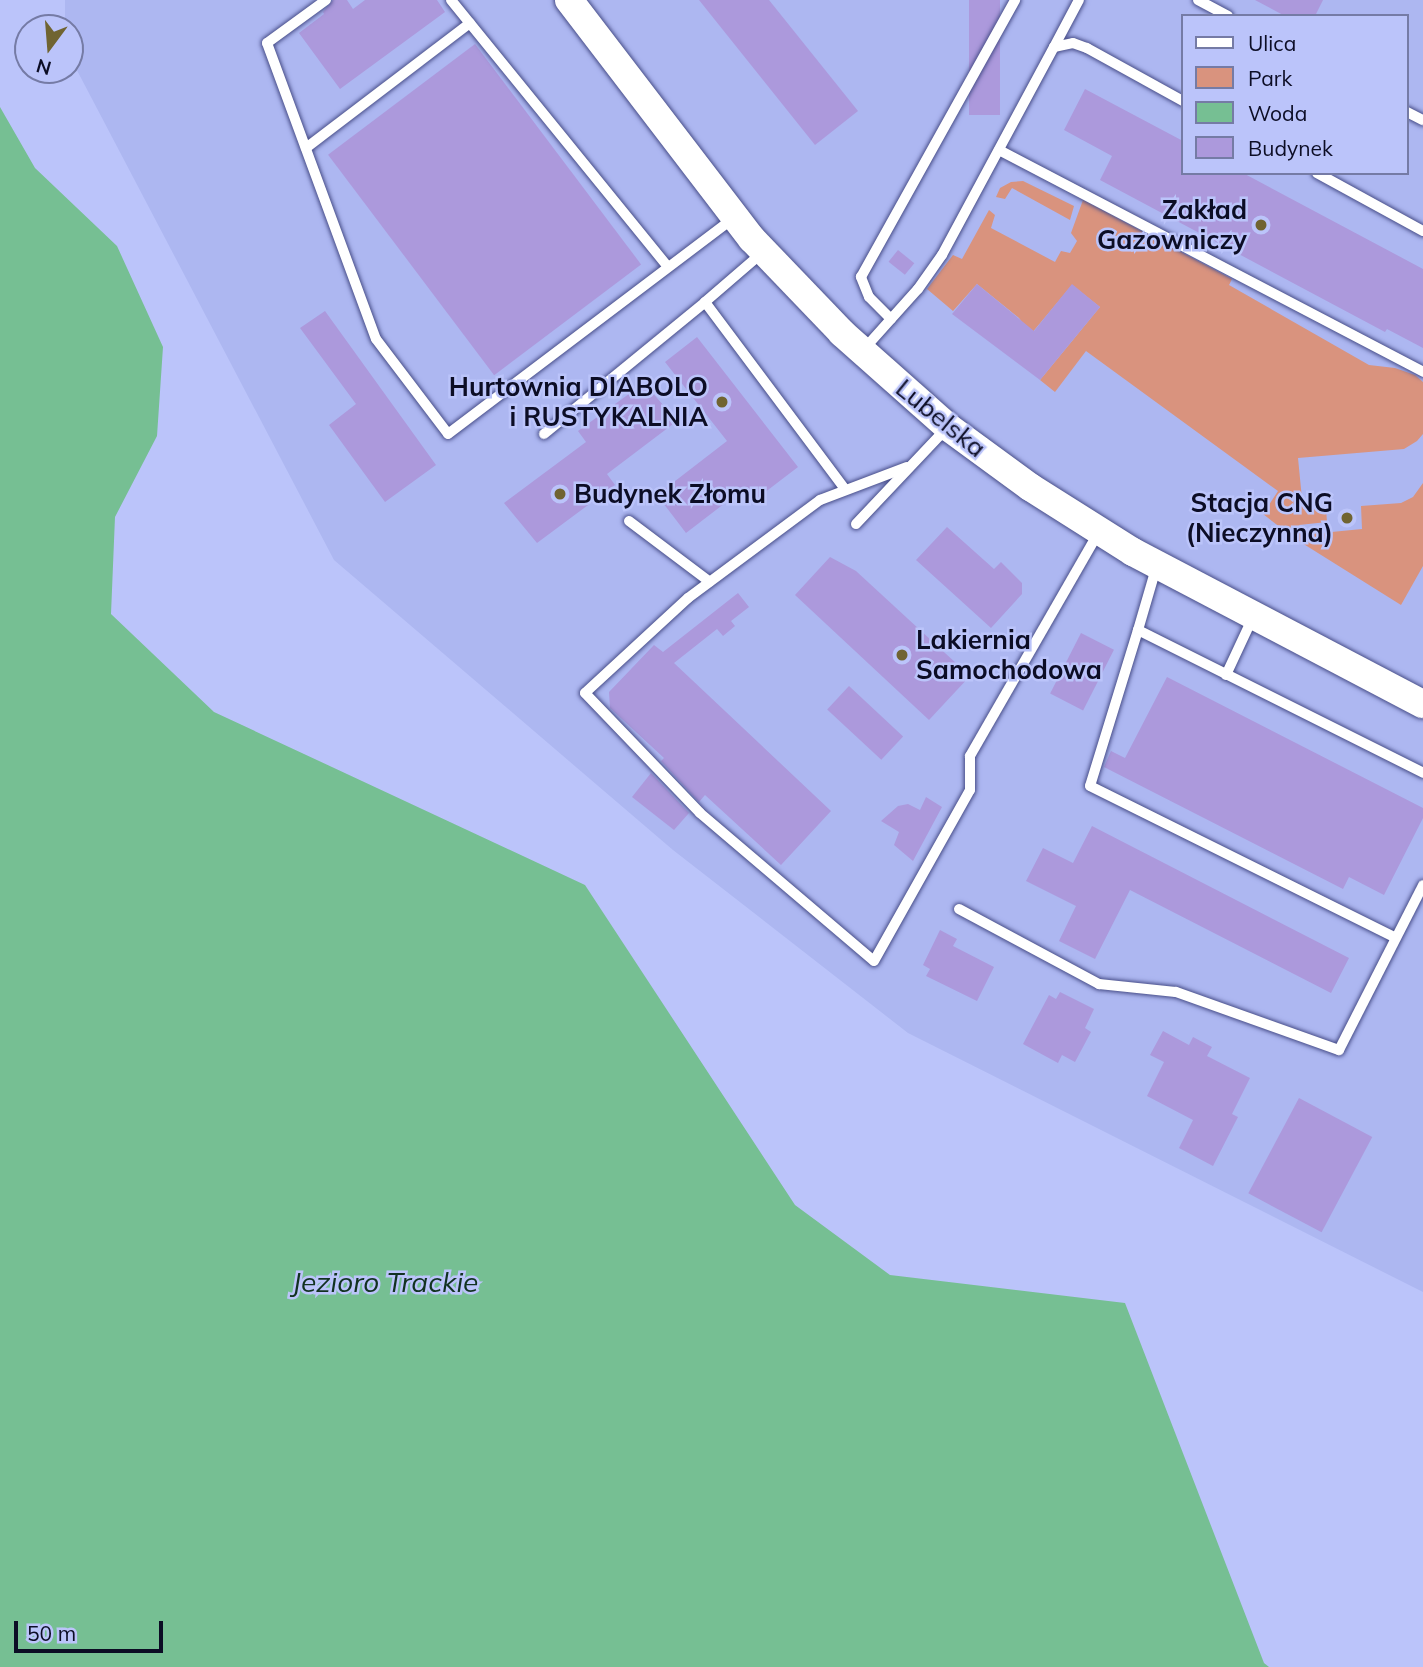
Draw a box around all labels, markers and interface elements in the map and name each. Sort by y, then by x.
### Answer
north arrow [14,14,84,84]
legend [1182,14,1409,175]
text: Ulica [1248,30,1296,56]
text: N [34,54,54,81]
text: Park [1248,65,1292,91]
text: Woda [1248,100,1307,126]
text: Budynek [1248,135,1333,161]
place label: Zakład Gazowniczy [1097,194,1247,256]
marker: Zakład Gazowniczy [1253,217,1269,233]
place label: Hurtownia DIABOLO i RUSTYKALNIA [449,371,708,432]
street label: Lubelska [890,372,992,464]
marker: Hurtownia DIABOLO i RUSTYKALNIA [714,394,730,410]
place label: Budynek Złomu [574,478,766,510]
marker: Budynek Złomu [552,486,568,502]
place label: Stacja CNG (Nieczynna) [1186,487,1333,548]
marker: Stacja CNG (Nieczynna) [1339,510,1355,526]
place label: Lakiernia Samochodowa [916,624,1102,686]
marker: Lakiernia Samochodowa [894,647,910,663]
water label: Jezioro Trackie [292,1265,478,1299]
scale bar [18,1608,166,1652]
text: 50 m [27,1620,76,1646]

